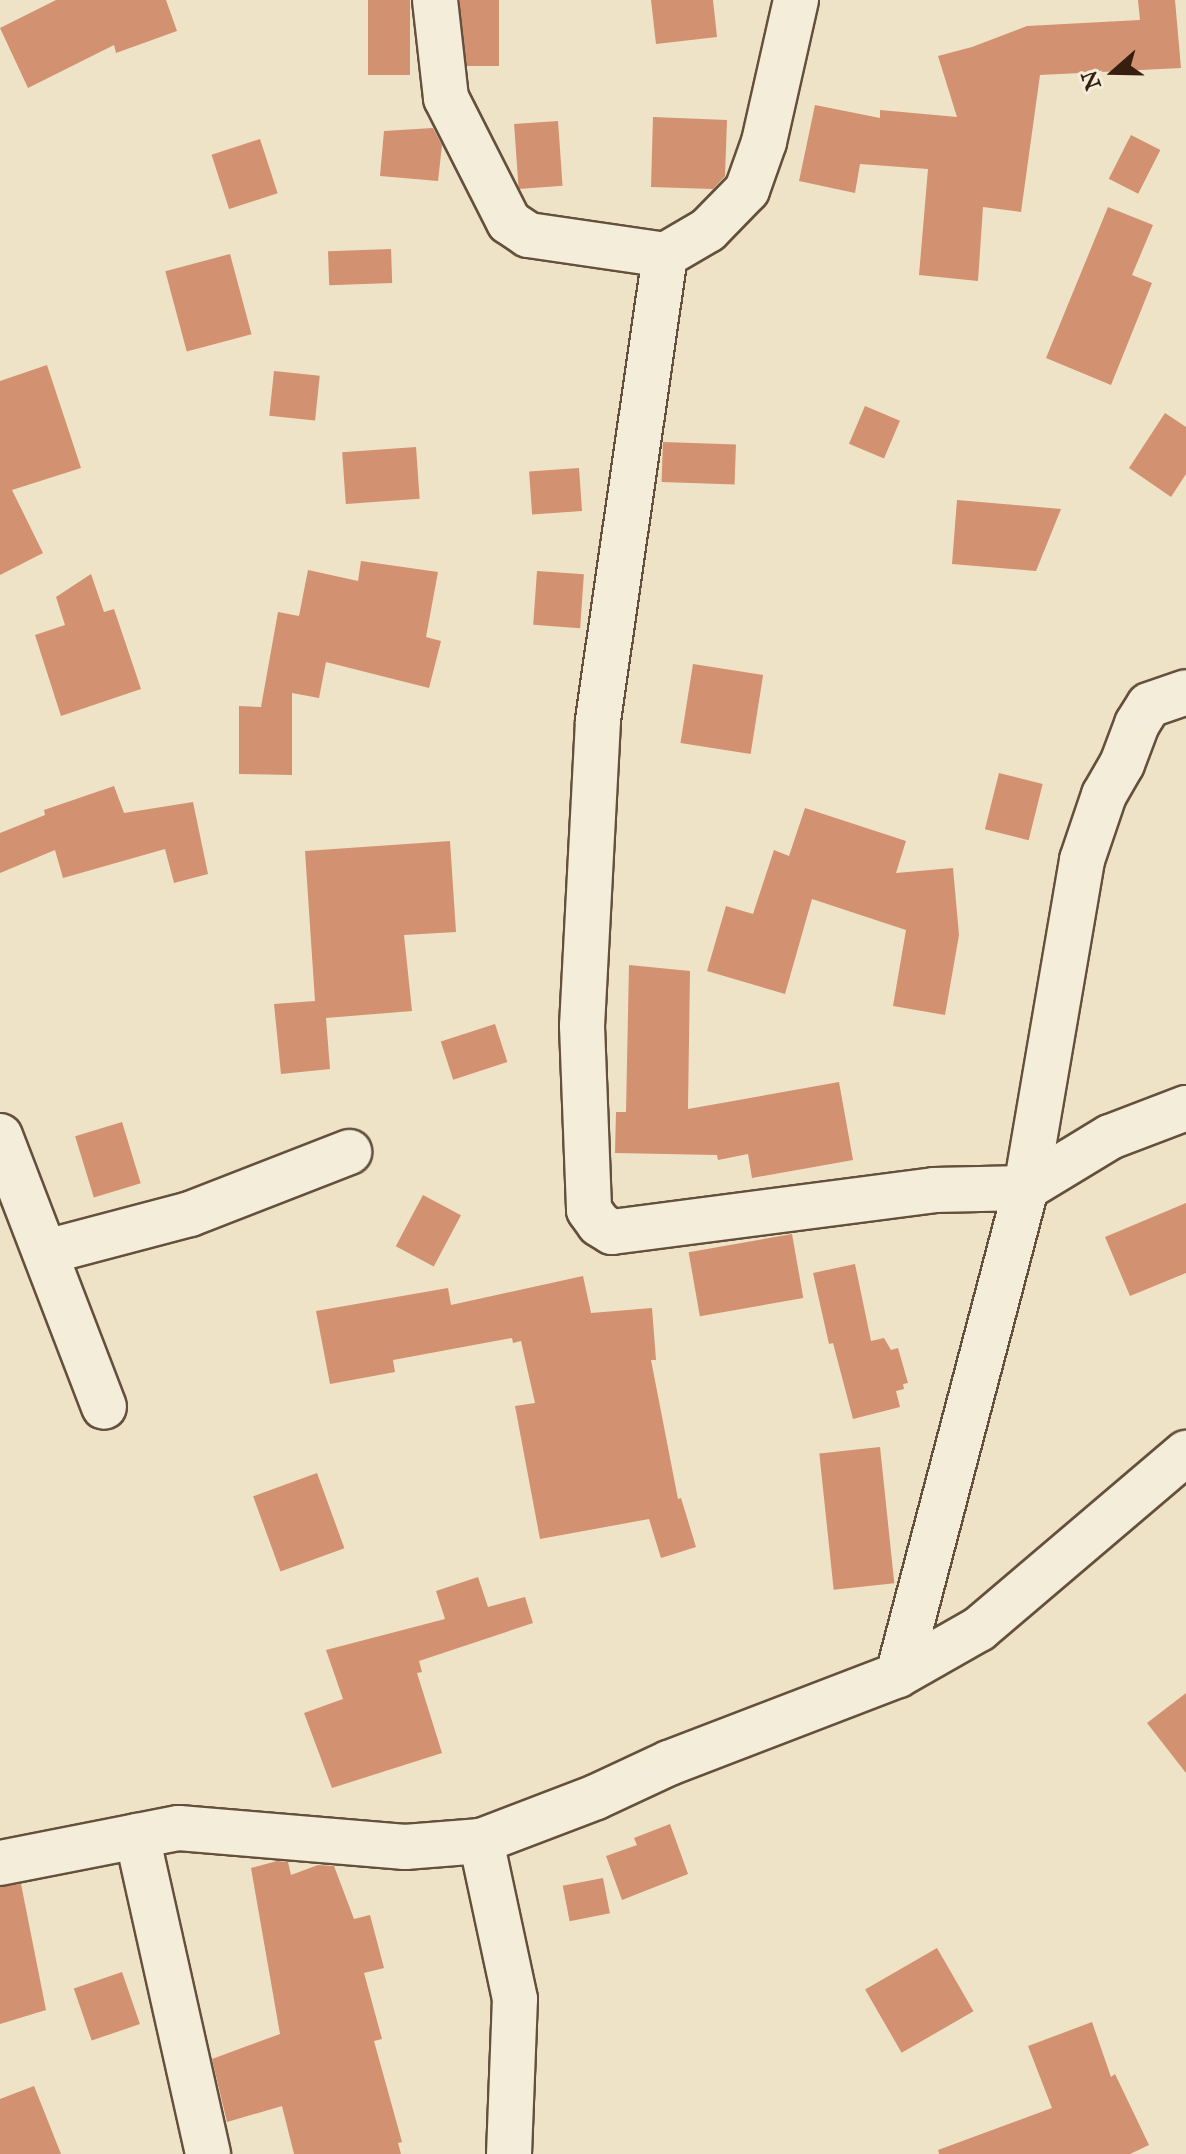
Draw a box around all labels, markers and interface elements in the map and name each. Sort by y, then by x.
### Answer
north arrow [1074,32,1154,112]
text: N [1075,67,1107,94]

